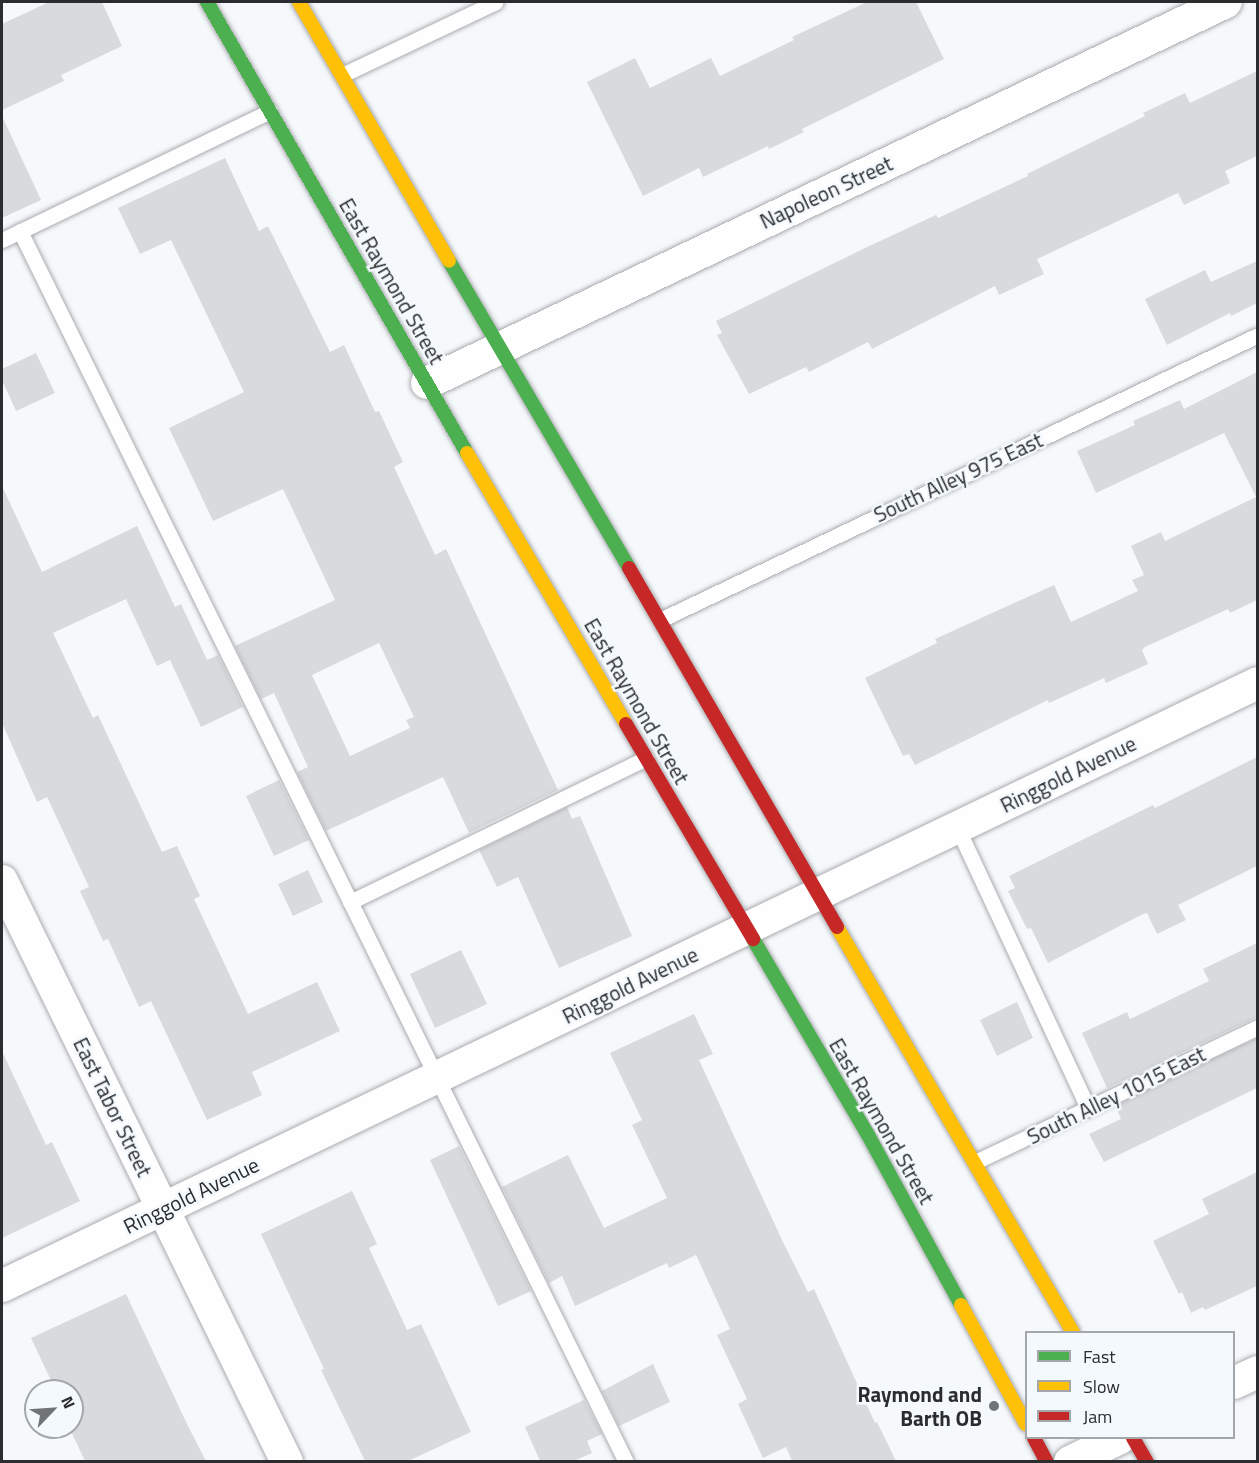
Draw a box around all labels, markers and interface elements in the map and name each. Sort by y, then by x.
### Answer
street label: Napoleon Street [756,150,896,234]
street label: East Raymond Street [334,194,450,368]
street label: South Alley 975 East [870,427,1046,527]
street label: East Raymond Street [579,614,695,788]
street label: Ringgold Avenue [996,730,1140,818]
street label: Ringgold Avenue [558,941,702,1029]
street label: East Tabor Street [68,1033,158,1181]
street label: East Raymond Street [824,1034,940,1208]
street label: South Alley 1015 East [1023,1041,1209,1149]
street label: Ringgold Avenue [119,1151,263,1239]
legend [1025,1331,1235,1439]
text: Fast [1083,1343,1116,1370]
text: Slow [1083,1373,1120,1400]
north arrow [24,1379,84,1439]
place label: Raymond and Barth OB [858,1381,982,1431]
text: N [55,1392,82,1412]
marker: Raymond and Barth OB [987,1399,1001,1413]
text: Jam [1083,1403,1112,1430]

